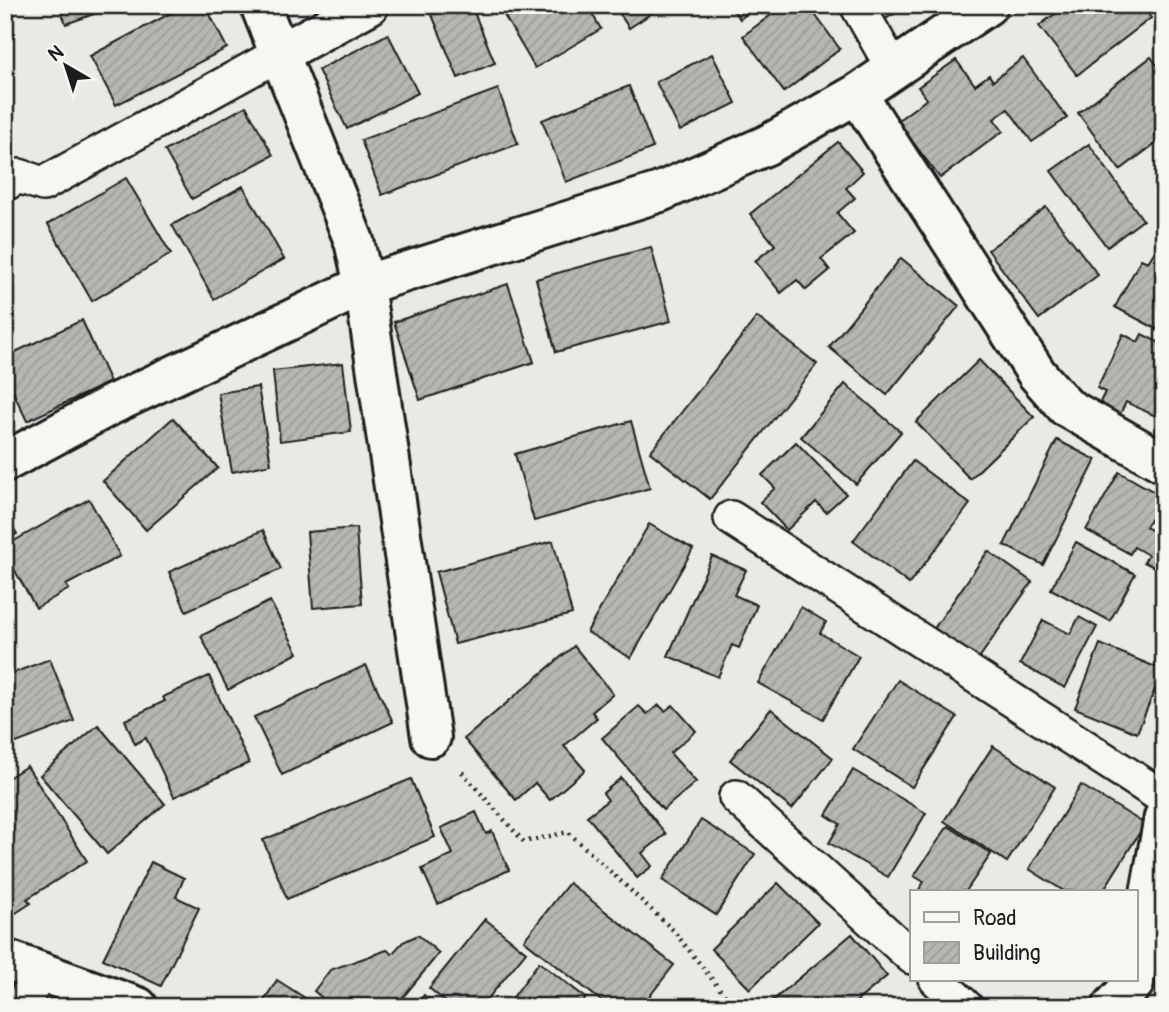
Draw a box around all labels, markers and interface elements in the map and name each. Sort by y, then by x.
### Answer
north arrow [32,32,102,102]
text: N [43,40,69,67]
legend [910,890,1138,981]
text: Road [973,905,1017,932]
text: Building [973,940,1040,967]

